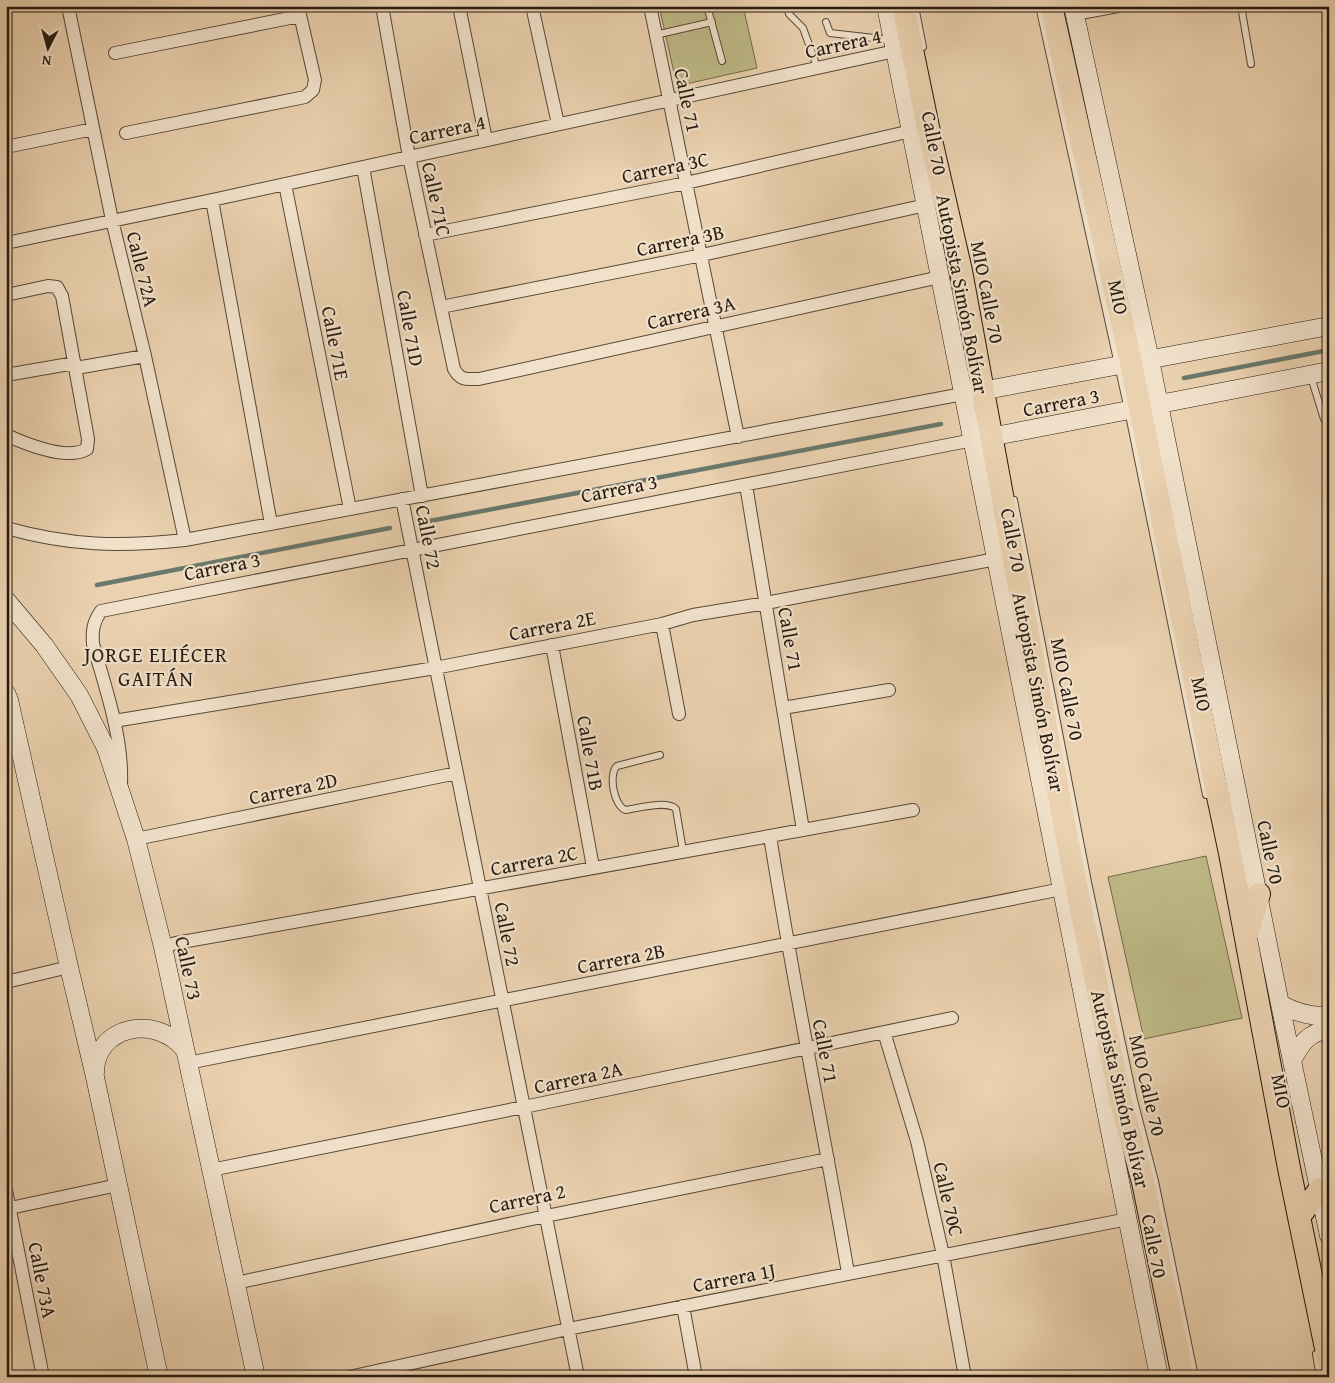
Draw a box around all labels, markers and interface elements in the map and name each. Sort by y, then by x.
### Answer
street label: Carrera 4 [802,21,884,65]
north arrow [22,22,72,72]
text: N [40,50,52,71]
street label: Calle 71 [667,65,709,135]
street label: Carrera 4 [406,107,488,151]
street label: Calle 70 [915,109,955,177]
street label: Carrera 3C [619,144,711,190]
street label: Calle 71C [415,159,459,239]
street label: Autopista Simón Bolívar [929,192,997,396]
street label: Carrera 3B [634,217,726,263]
street label: Calle 72A [120,228,166,310]
street label: MIO Calle 70 [964,238,1012,346]
street label: MIO [1101,277,1137,317]
street label: Calle 71D [390,288,432,368]
street label: Carrera 3A [644,288,738,336]
street label: Calle 71E [315,304,357,382]
street label: Carrera 3 [1020,380,1102,424]
street label: Carrera 3 [578,466,660,510]
street label: Calle 72 [409,503,449,571]
street label: Calle 70 [994,506,1034,574]
street label: Carrera 3 [181,544,263,588]
street label: Autopista Simón Bolívar [1005,590,1073,794]
street label: Carrera 2E [506,602,598,648]
street label: Calle 71 [771,605,811,673]
street label: MIO Calle 70 [1044,635,1092,743]
district label: JORGE ELIÉCER GAITÁN [81,639,228,694]
street label: MIO [1184,674,1220,714]
street label: Calle 71B [570,713,612,793]
street label: Carrera 2D [246,765,340,811]
street label: Calle 70 [1250,817,1292,887]
street label: Carrera 2C [488,837,580,883]
street label: Calle 72 [488,900,528,968]
street label: Calle 73 [168,933,210,1003]
street label: Carrera 2B [575,935,667,981]
street label: Autopista Simón Bolívar [1084,987,1158,1191]
street label: Calle 71 [806,1017,846,1085]
street label: MIO Calle 70 [1122,1031,1174,1139]
street label: Carrera 2A [531,1054,625,1100]
street label: MIO [1264,1071,1300,1111]
street label: Calle 70C [926,1159,972,1239]
street label: Carrera 2 [486,1176,568,1220]
street label: Calle 70 [1135,1212,1175,1280]
street label: Calle 73A [21,1240,65,1320]
street label: Carrera 1J [690,1255,778,1299]

